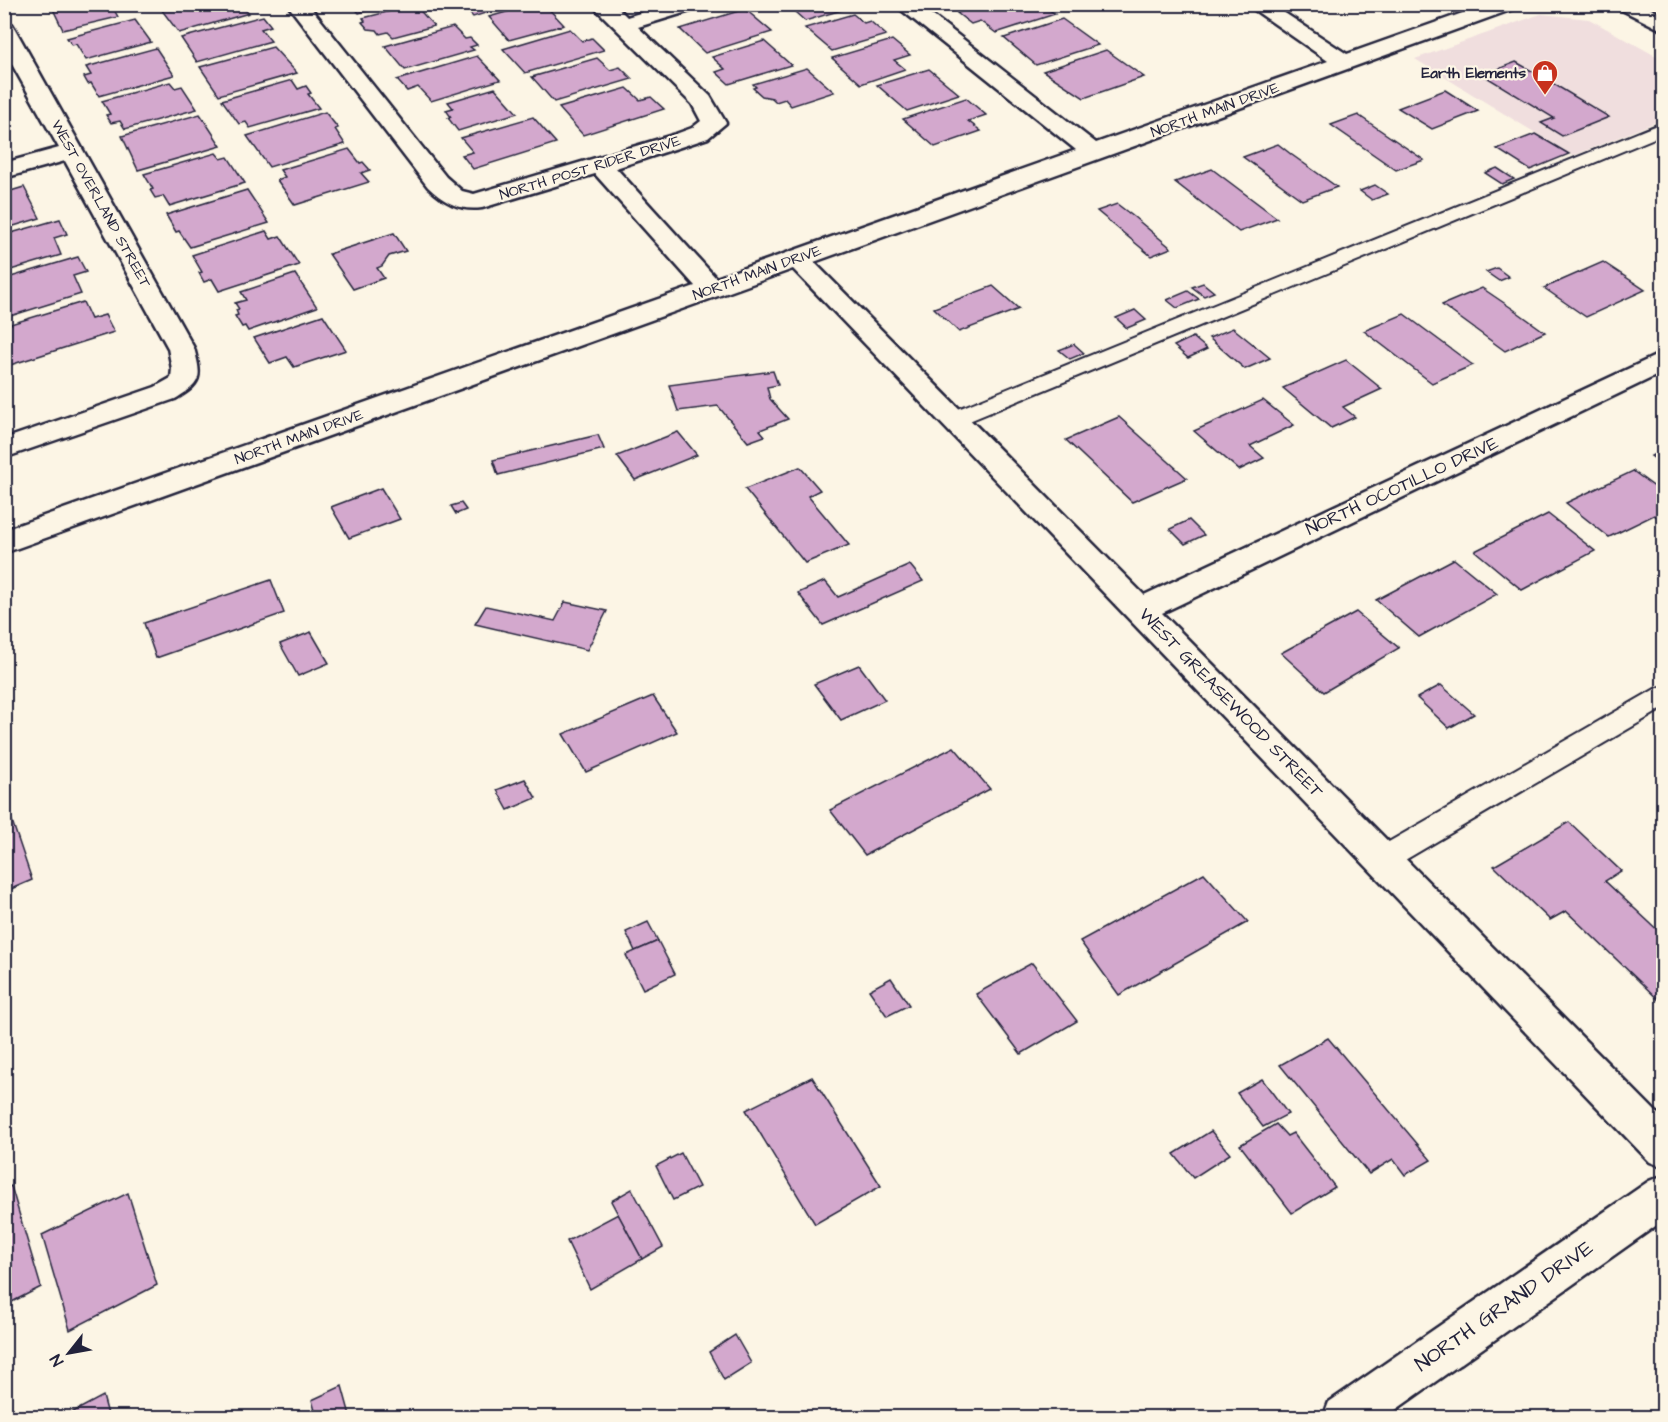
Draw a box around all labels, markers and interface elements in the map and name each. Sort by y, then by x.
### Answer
shop icon: Earth Elements [1530,58,1560,96]
place label: Earth Elements [1421,63,1526,84]
street label: NORTH MAIN DRIVE [1148,77,1282,143]
street label: WEST OVERLAND STREET [46,116,156,292]
street label: NORTH POST RIDER DRIVE [497,130,683,206]
street label: NORTH MAIN DRIVE [690,240,824,306]
street label: NORTH MAIN DRIVE [232,404,366,470]
street label: NORTH OCOTILLO DRIVE [1302,430,1503,542]
street label: WEST GREASEWOOD STREET [1133,602,1329,804]
street label: NORTH GRAND DRIVE [1409,1233,1600,1379]
north arrow [39,1323,99,1383]
text: N [45,1350,69,1370]

